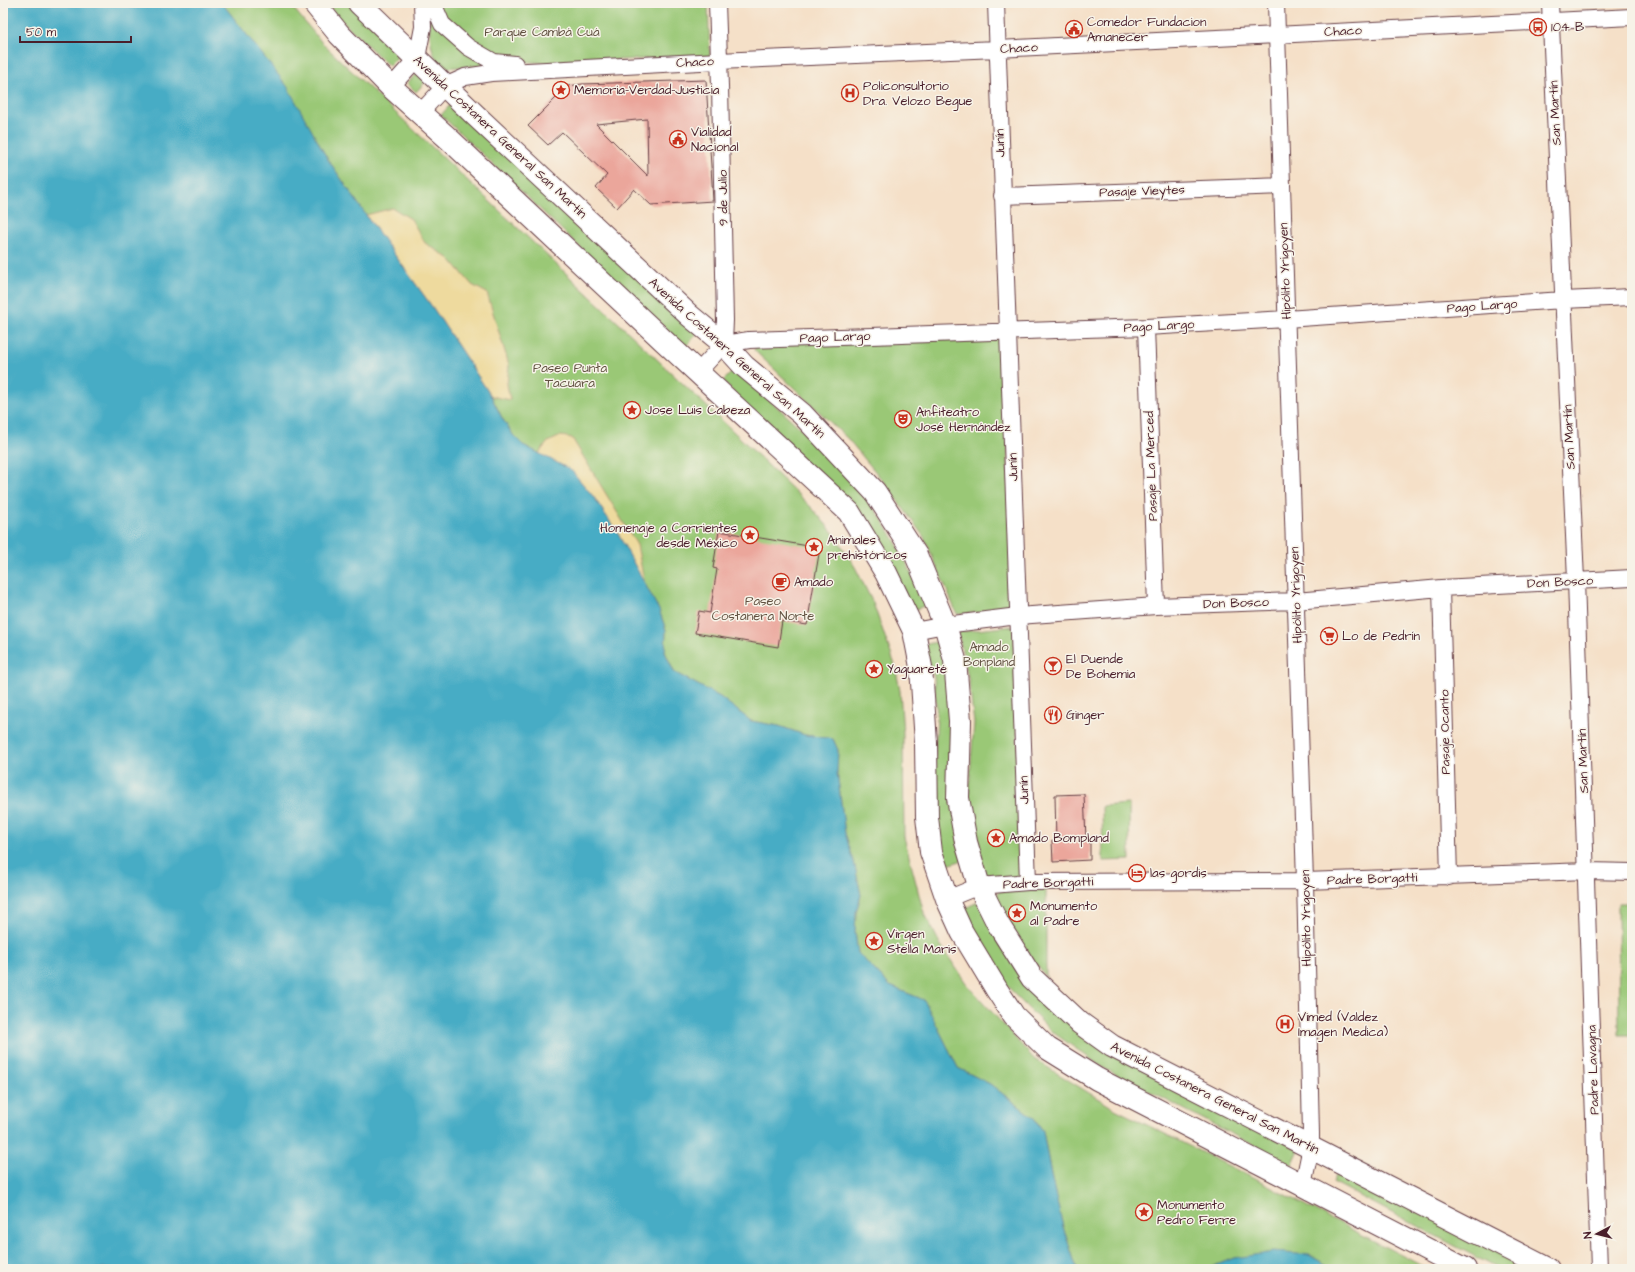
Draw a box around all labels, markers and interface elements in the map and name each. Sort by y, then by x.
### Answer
place label: Comedor Fundacion Amanecer [1087,13,1207,46]
bus stop icon: 104 B [1528,17,1548,37]
scale bar [20,18,131,44]
place label: 104 B [1551,18,1584,36]
public building icon: Comedor Fundacion Amanecer [1064,19,1084,39]
street label: Chaco [1324,21,1363,41]
park label: Parque Cambá Cuá [484,23,600,41]
text: 50 m [26,24,57,41]
street label: Chaco [1000,38,1039,58]
street label: Avenida Costanera General San Martín [409,51,591,223]
street label: Chaco [676,52,715,72]
place label: Policonsultorio Dra. Velozo Begue [863,77,972,111]
place icon: Memoria-Verdad-Justicia [551,80,571,100]
street label: San Martín [1544,80,1566,146]
place label: Memoria-Verdad-Justicia [574,81,720,99]
hospital icon: Policonsultorio Dra. Velozo Begue [840,83,860,103]
place label: Vialidad Nacional [691,123,738,156]
street label: Junín [990,128,1009,158]
public building icon: Vialidad Nacional [668,129,688,149]
street label: 9 de Julio [713,169,732,226]
street label: Pasaje Vieytes [1099,180,1186,202]
street label: Hipólito Yrigoyen [1274,222,1297,320]
street label: Avenida Costanera General San Martín [645,274,830,443]
street label: Pago Largo [1446,295,1519,318]
street label: Pago Largo [1123,315,1196,338]
street label: Pago Largo [799,327,871,348]
park label: Paseo Punta Tacuara [533,359,608,392]
place icon: Jose Luis Cabeza [622,400,642,420]
place label: Jose Luis Cabeza [645,401,751,419]
place label: Anfiteatro José Hernández [916,403,1011,436]
street label: San Martín [1558,404,1580,470]
theatre icon: Anfiteatro José Hernández [893,409,913,429]
street label: Pasaje La Merced [1140,410,1162,521]
street label: Junín [1003,452,1022,482]
place label: Homenaje a Corrientes desde México [600,519,738,552]
place icon: Homenaje a Corrientes desde México [740,525,760,545]
place label: Animales prehistóricos [827,531,908,564]
place icon: Animales prehistóricos [804,537,824,557]
street label: Hipólito Yrigoyen [1285,546,1308,644]
street label: Don Bosco [1527,571,1594,593]
cafe icon: Amado [771,572,791,592]
place label: Amado [794,573,834,591]
park label: Paseo Costanera Norte [712,592,814,625]
street label: Don Bosco [1203,593,1270,613]
supermarket icon: Lo de Pedrín [1319,626,1339,646]
place label: Lo de Pedrín [1342,627,1421,645]
park label: Amado Bonpland [963,638,1015,671]
place label: El Duende De Bohemia [1066,650,1136,683]
bar icon: El Duende De Bohemia [1043,656,1063,676]
place icon: Yaguareté [864,659,884,679]
place label: Yaguareté [887,660,947,679]
street label: Pasaje Ocanto [1435,689,1455,775]
restaurant icon: Ginger [1043,705,1063,725]
place label: Ginger [1066,706,1104,725]
street label: San Martín [1573,728,1593,794]
street label: Junín [1014,775,1033,805]
place icon: Amado Bompland [986,828,1006,848]
place label: Amado Bompland [1009,829,1109,847]
hotel icon: las gordis [1127,863,1147,883]
place label: las gordis [1150,864,1207,883]
street label: Padre Borgatti [1326,868,1418,891]
street label: Hipólito Yrigoyen [1296,869,1317,967]
street label: Padre Borgatti [1002,872,1094,895]
place label: Monumento al Padre [1030,897,1098,930]
place icon: Monumento al Padre [1007,903,1027,923]
place label: Virgen Stella Maris [887,925,957,958]
place icon: Virgen Stella Maris [864,931,884,951]
place label: Vimed (Valdez Imagen Medica) [1298,1008,1388,1042]
hospital icon: Vimed (Valdez Imagen Medica) [1275,1014,1295,1034]
street label: Padre Lavagna [1582,1024,1605,1115]
street label: Avenida Costanera General San Martín [1108,1037,1323,1159]
place label: Monumento Pedro Ferre [1157,1196,1236,1229]
place icon: Monumento Pedro Ferre [1134,1202,1154,1222]
north arrow [1577,1214,1617,1254]
text: N [1580,1231,1595,1239]

